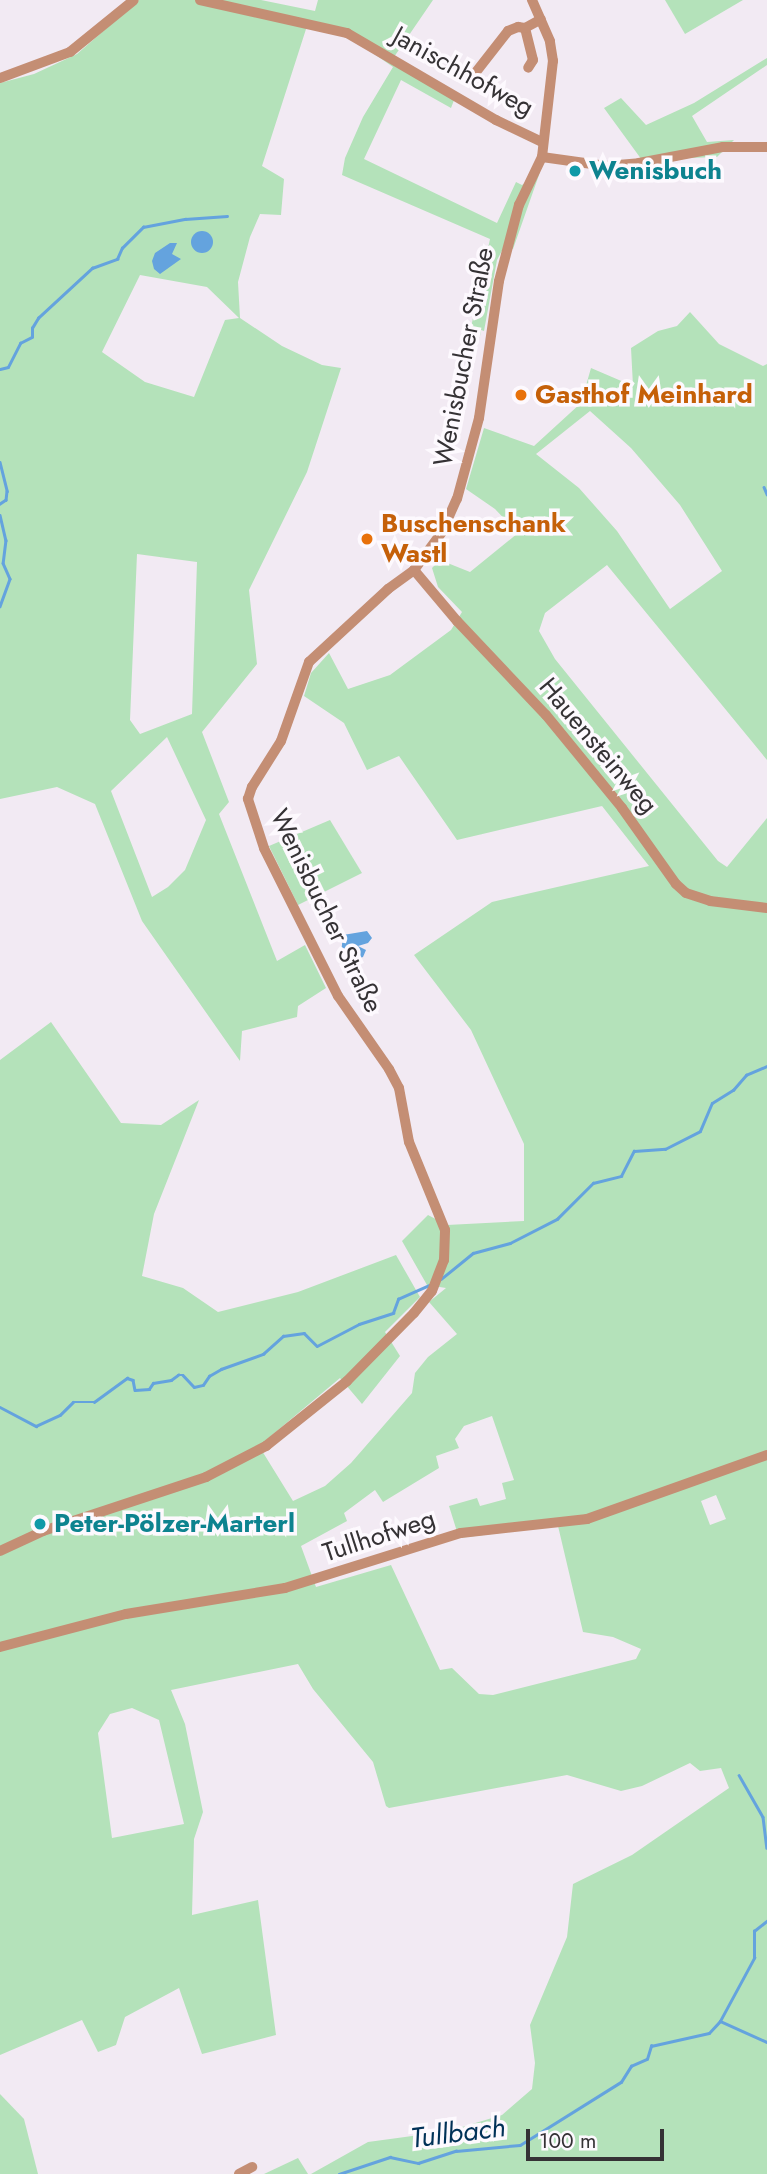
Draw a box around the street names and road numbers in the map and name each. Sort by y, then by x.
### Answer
street label: Janischhofweg [387,20,539,124]
street label: Wenisbucher Straße [427,245,501,469]
street label: Hauensteinweg [532,672,664,820]
street label: Wenisbucher Straße [263,804,389,1018]
street label: Tullhofweg [319,1503,439,1569]

